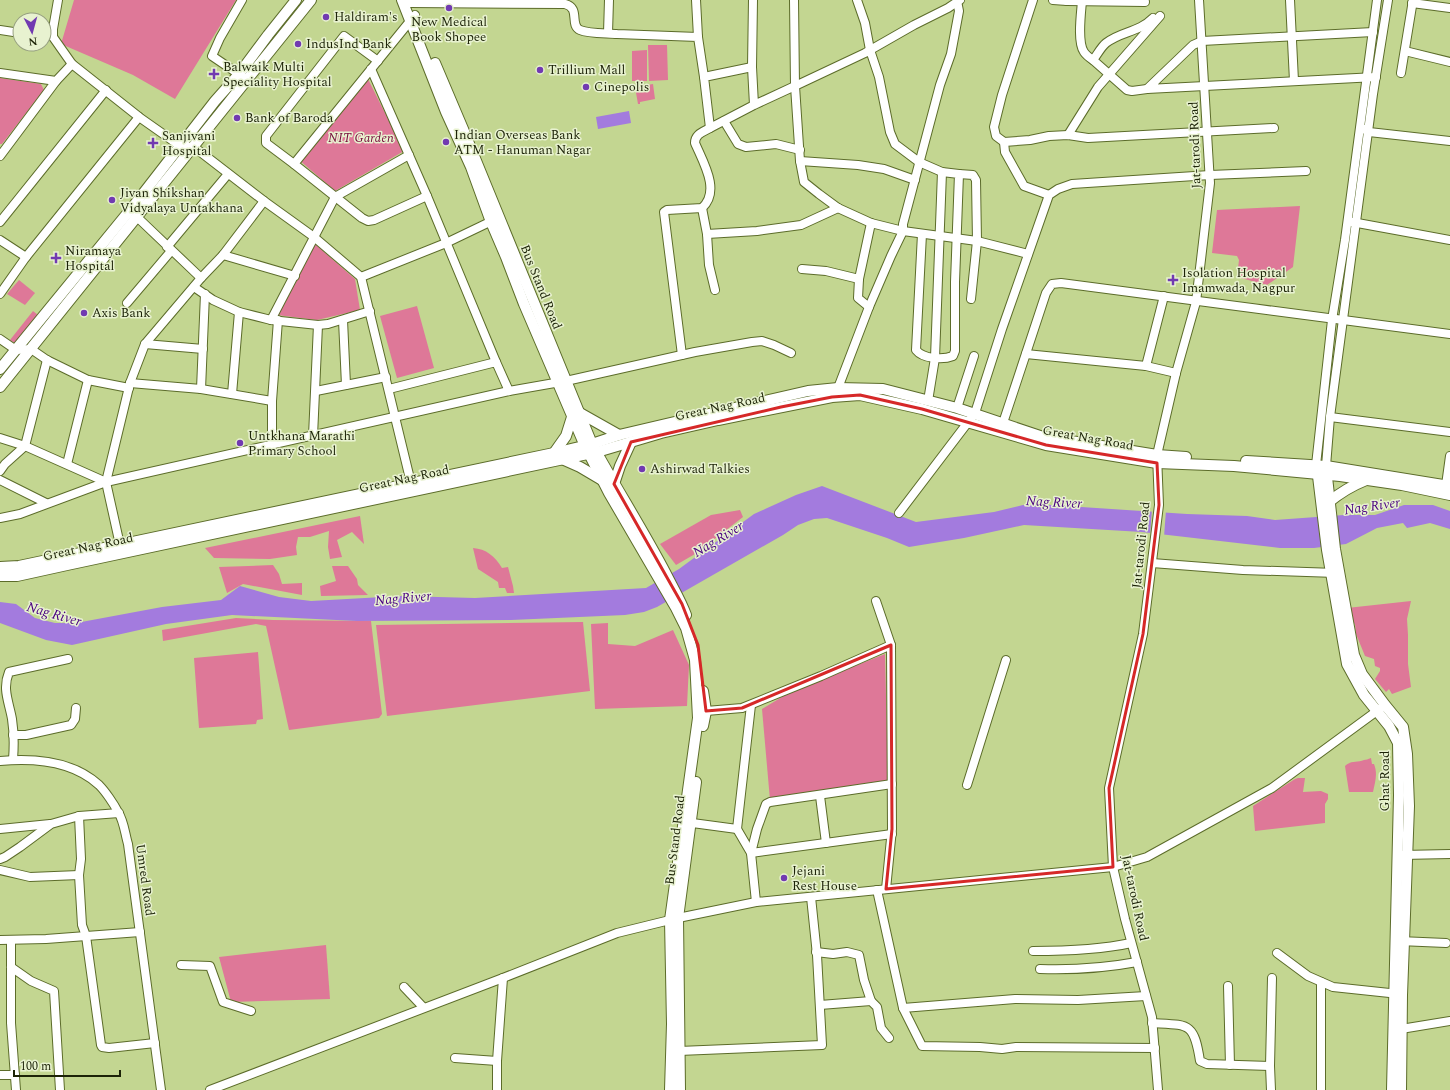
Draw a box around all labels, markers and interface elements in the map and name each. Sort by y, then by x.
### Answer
marker: New Medical Book Shopee [444,3,454,13]
place label: Haldiram's [334,7,398,27]
north arrow [12,12,52,52]
marker: Haldiram's [321,12,331,22]
place label: New Medical Book Shopee [411,12,487,47]
text: N [28,33,38,50]
place label: IndusInd Bank [306,34,392,54]
marker: IndusInd Bank [293,39,303,49]
place label: Balwaik Multi Speciality Hospital [223,57,332,92]
place label: Trillium Mall [548,60,626,80]
marker: Trillium Mall [535,65,545,75]
marker: Balwaik Multi Speciality Hospital [208,68,220,80]
place label: Cinepolis [594,77,649,97]
marker: Cinepolis [581,82,591,92]
street label: Jat-tarodi Road [1183,101,1207,189]
place label: Bank of Baroda [245,108,334,128]
marker: Bank of Baroda [232,113,242,123]
place label: Indian Overseas Bank ATM - Hanuman Nagar [454,125,591,160]
place label: Sanjivani Hospital [162,126,215,161]
park label: NIT Garden [328,128,394,148]
marker: Sanjivani Hospital [147,137,159,149]
marker: Indian Overseas Bank ATM - Hanuman Nagar [441,137,451,147]
place label: Jivan Shikshan Vidyalaya Untakhana [120,183,244,218]
marker: Jivan Shikshan Vidyalaya Untakhana [107,195,117,205]
place label: Niramaya Hospital [65,241,122,276]
street label: Bus Stand Road [515,241,567,333]
marker: Niramaya Hospital [50,252,62,264]
place label: Isolation Hospital Imamwada, Nagpur [1182,263,1295,298]
marker: Isolation Hospital Imamwada, Nagpur [1167,274,1179,286]
place label: Axis Bank [92,303,151,323]
marker: Axis Bank [79,308,89,318]
street label: Great Nag Road [673,388,767,426]
street label: Great Nag Road [1041,420,1135,456]
place label: Untkhana Marathi Primary School [248,426,355,461]
marker: Untkhana Marathi Primary School [235,438,245,448]
place label: Ashirwad Talkies [650,459,750,479]
street label: Great Nag Road [357,460,451,498]
marker: Ashirwad Talkies [637,464,647,474]
water label: Nag River [1025,490,1083,514]
water label: Nag River [1343,492,1402,520]
street label: Jat-tarodi Road [1126,501,1156,589]
water label: Nag River [688,515,748,563]
street label: Great Nag Road [41,528,135,566]
water label: Nag River [374,585,432,611]
water label: Nag River [24,596,84,632]
street label: Ghat Road [1375,751,1395,812]
street label: Bus Stand Road [660,794,690,886]
street label: Umred Road [130,843,160,917]
street label: Jat-tarodi Road [1116,853,1154,943]
place label: Jejani Rest House [792,861,857,896]
marker: Jejani Rest House [779,873,789,883]
scale bar [14,1052,120,1078]
text: 100 m [20,1057,51,1076]

